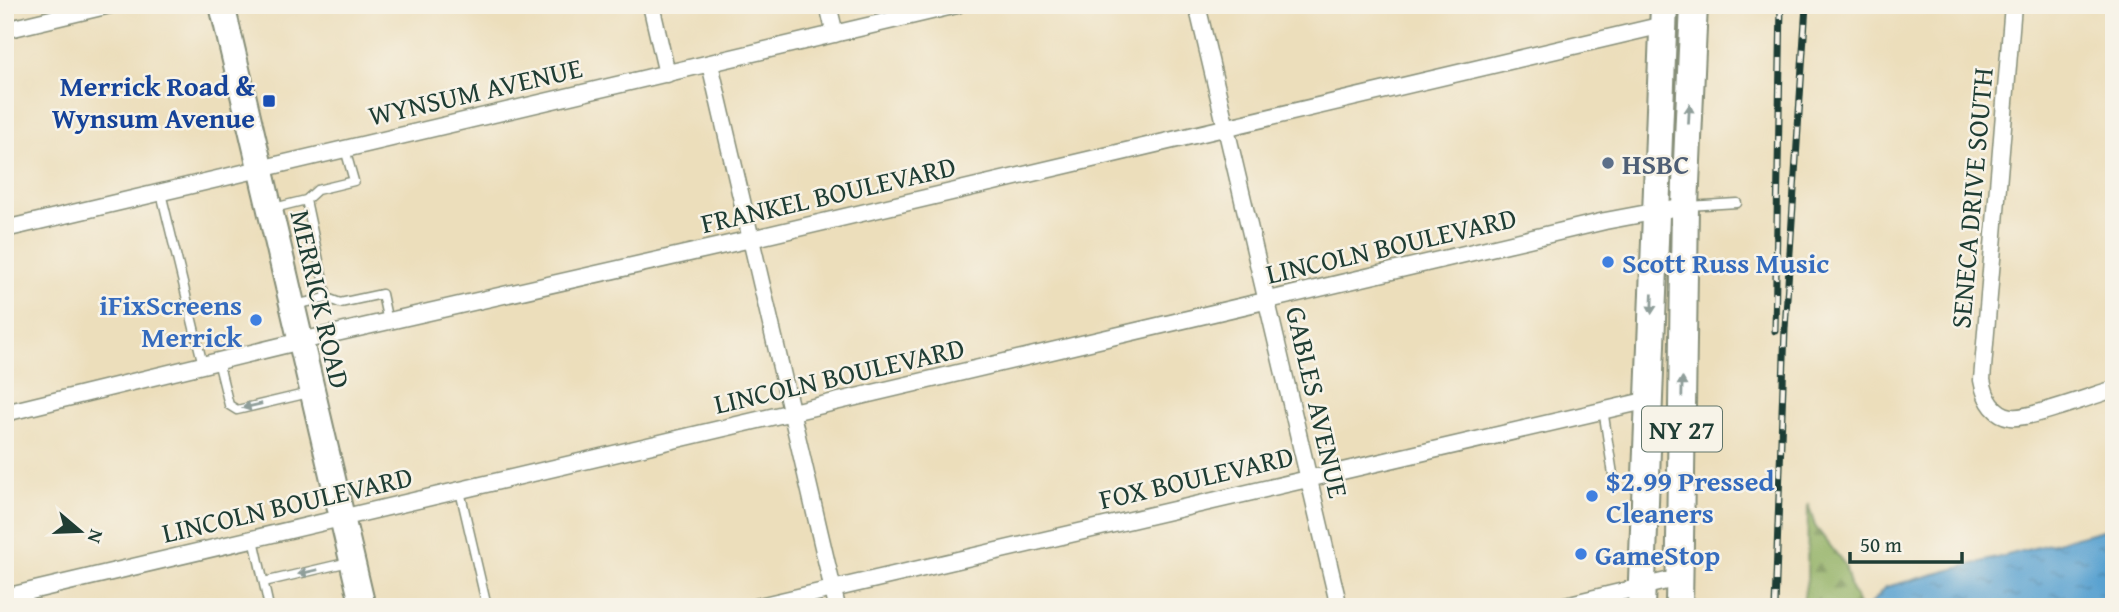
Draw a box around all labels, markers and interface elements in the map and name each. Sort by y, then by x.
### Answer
street label: WYNSUM AVENUE [364,46,586,136]
place label: Merrick Road & Wynsum Avenue [52,65,255,138]
street label: SENECA DRIVE SOUTH [1939,66,2003,330]
marker: Merrick Road & Wynsum Avenue [261,93,277,109]
one-way arrow [1684,102,1695,124]
place label: HSBC [1622,143,1689,184]
street label: FRANKEL BOULEVARD [697,145,959,243]
marker: HSBC [1600,155,1616,171]
street label: LINCOLN BOULEVARD [1262,196,1520,294]
street label: MERRICK ROAD [281,206,361,392]
place label: Scott Russ Music [1622,242,1829,283]
marker: Scott Russ Music [1600,254,1616,270]
place label: iFixScreens Merrick [99,284,243,357]
one-way arrow [1647,293,1658,315]
street label: GABLES AVENUE [1276,302,1360,502]
marker: iFixScreens Merrick [248,312,264,328]
street label: LINCOLN BOULEVARD [710,326,968,424]
one-way arrow [1676,376,1688,398]
one-way arrow [241,401,263,412]
road number: NY 27 [1642,406,1722,452]
street label: FOX BOULEVARD [1095,435,1297,519]
street label: LINCOLN BOULEVARD [158,455,416,553]
place label: $2.99 Pressed Cleaners [1606,460,1775,533]
marker: $2.99 Pressed Cleaners [1584,488,1600,504]
north arrow [46,496,116,566]
scale bar [1850,521,1962,565]
text: N [81,526,111,547]
text: 50 m [1860,529,1902,560]
place label: GameStop [1595,534,1720,575]
marker: GameStop [1573,546,1589,562]
one-way arrow [297,566,319,577]

